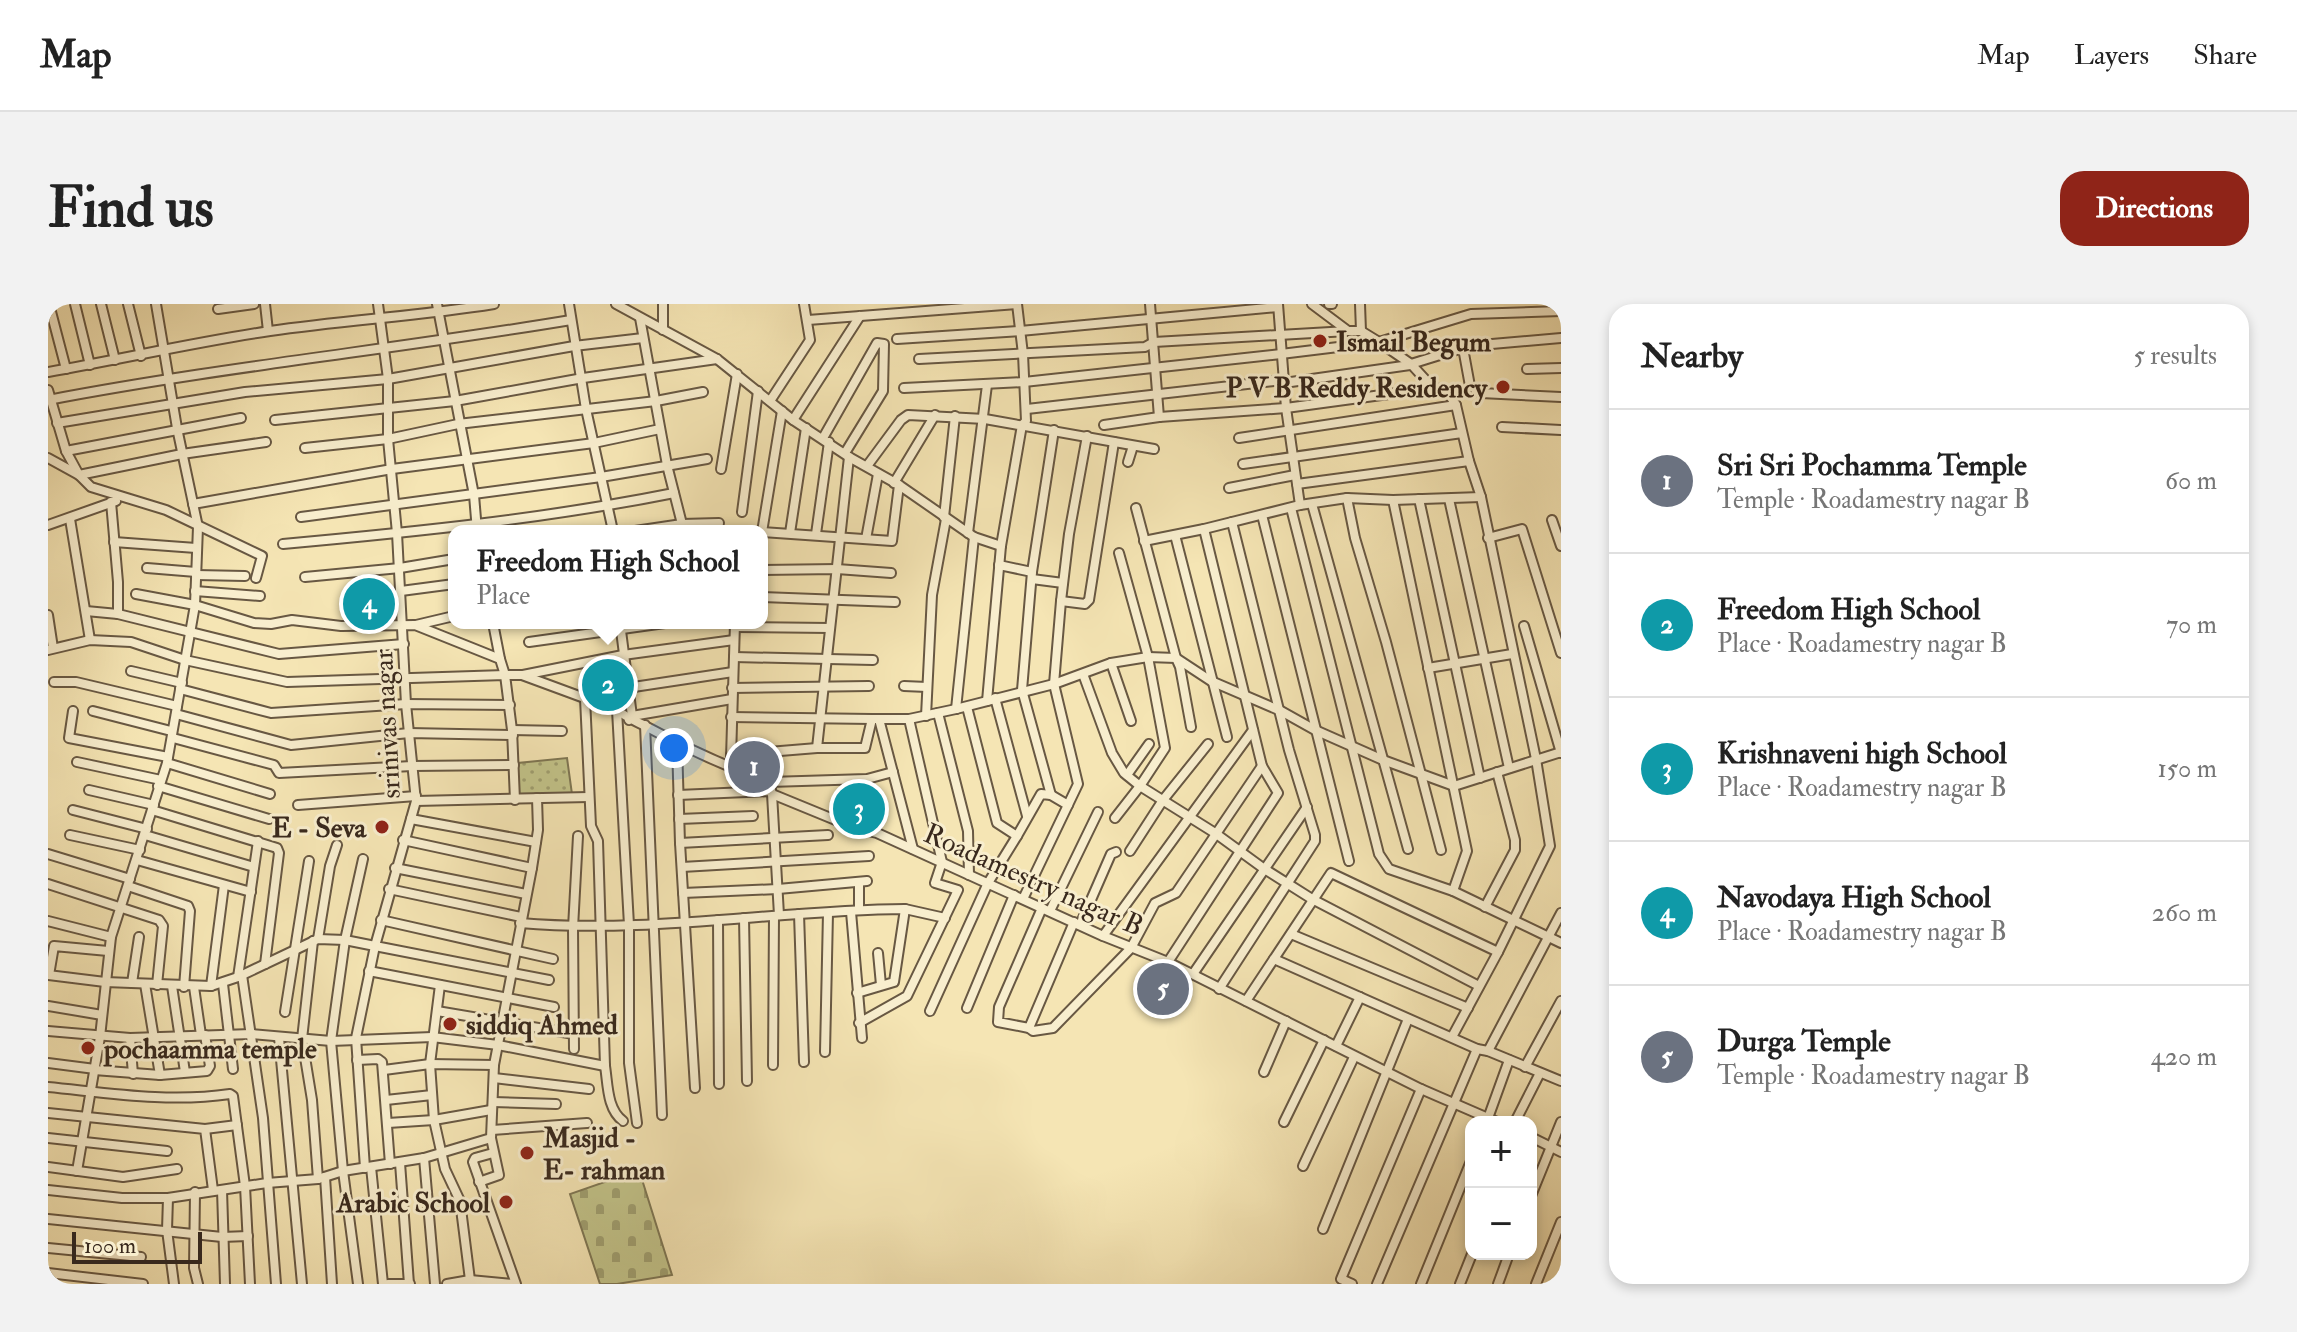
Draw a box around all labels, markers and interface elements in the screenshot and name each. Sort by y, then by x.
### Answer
text: Map [40,31,111,79]
text: Map [1977,38,2030,73]
text: Layers [2074,38,2149,73]
text: Share [2193,38,2257,73]
button: Directions [2060,171,2249,246]
text: Find us [48,173,214,244]
place label: Ismail Begum [1336,325,1491,360]
marker: Ismail Begum [1311,332,1329,350]
text: Nearby [1641,335,1743,378]
text: 5 results [2133,340,2217,372]
place label: P V B Reddy Residency [1226,371,1489,406]
marker: P V B Reddy Residency [1494,378,1512,396]
text: Sri Sri Pochamma Temple [1717,447,2027,484]
text: 1 [1662,465,1672,497]
text: 60 m [2165,465,2217,497]
text: Temple · Roadamestry nagar B [1717,484,2030,516]
popup [448,525,768,629]
text: Freedom High School [476,543,740,580]
pin: 4 [343,574,395,634]
text: Place [476,580,530,612]
text: Freedom High School [1717,591,1980,628]
text: 2 [1660,609,1674,641]
text: 70 m [2166,609,2217,641]
text: Place · Roadamestry nagar B [1717,628,2007,660]
street label: srinivas nagar [366,648,409,800]
pin: 2 [582,655,634,715]
your location [654,728,694,768]
text: Krishnaveni high School [1717,735,2007,772]
pin: 1 [728,737,780,797]
text: 3 [1662,753,1672,785]
text: 150 m [2158,753,2217,785]
text: Place · Roadamestry nagar B [1717,772,2007,804]
pin: 3 [833,779,885,839]
place label: E - Seva [271,811,367,846]
street label: Roadamestry nagar B [918,816,1149,944]
marker: E - Seva [373,818,391,836]
text: Navodaya High School [1717,879,1991,916]
text: 4 [1660,897,1674,929]
text: 260 m [2152,897,2217,929]
text: Place · Roadamestry nagar B [1717,916,2007,948]
pin: 5 [1137,959,1189,1019]
place label: siddiq Ahmed [466,1008,618,1043]
marker: siddiq Ahmed [441,1015,459,1033]
text: Durga Temple [1717,1023,1891,1060]
place label: pochaamma temple [103,1032,317,1067]
marker: pochaamma temple [79,1039,97,1057]
text: 5 [1661,1041,1673,1073]
text: 420 m [2151,1041,2217,1073]
text: Temple · Roadamestry nagar B [1717,1060,2030,1092]
map controls [1465,1116,1537,1260]
button: + [1465,1116,1537,1188]
place label: Masjid - E- rahman [542,1121,666,1188]
marker: Masjid - E- rahman [518,1144,536,1162]
place label: Arabic School [336,1186,491,1221]
button: − [1465,1188,1537,1260]
marker: Arabic School [497,1193,515,1211]
scale bar [72,1228,202,1264]
text: 100 m [84,1232,136,1260]

